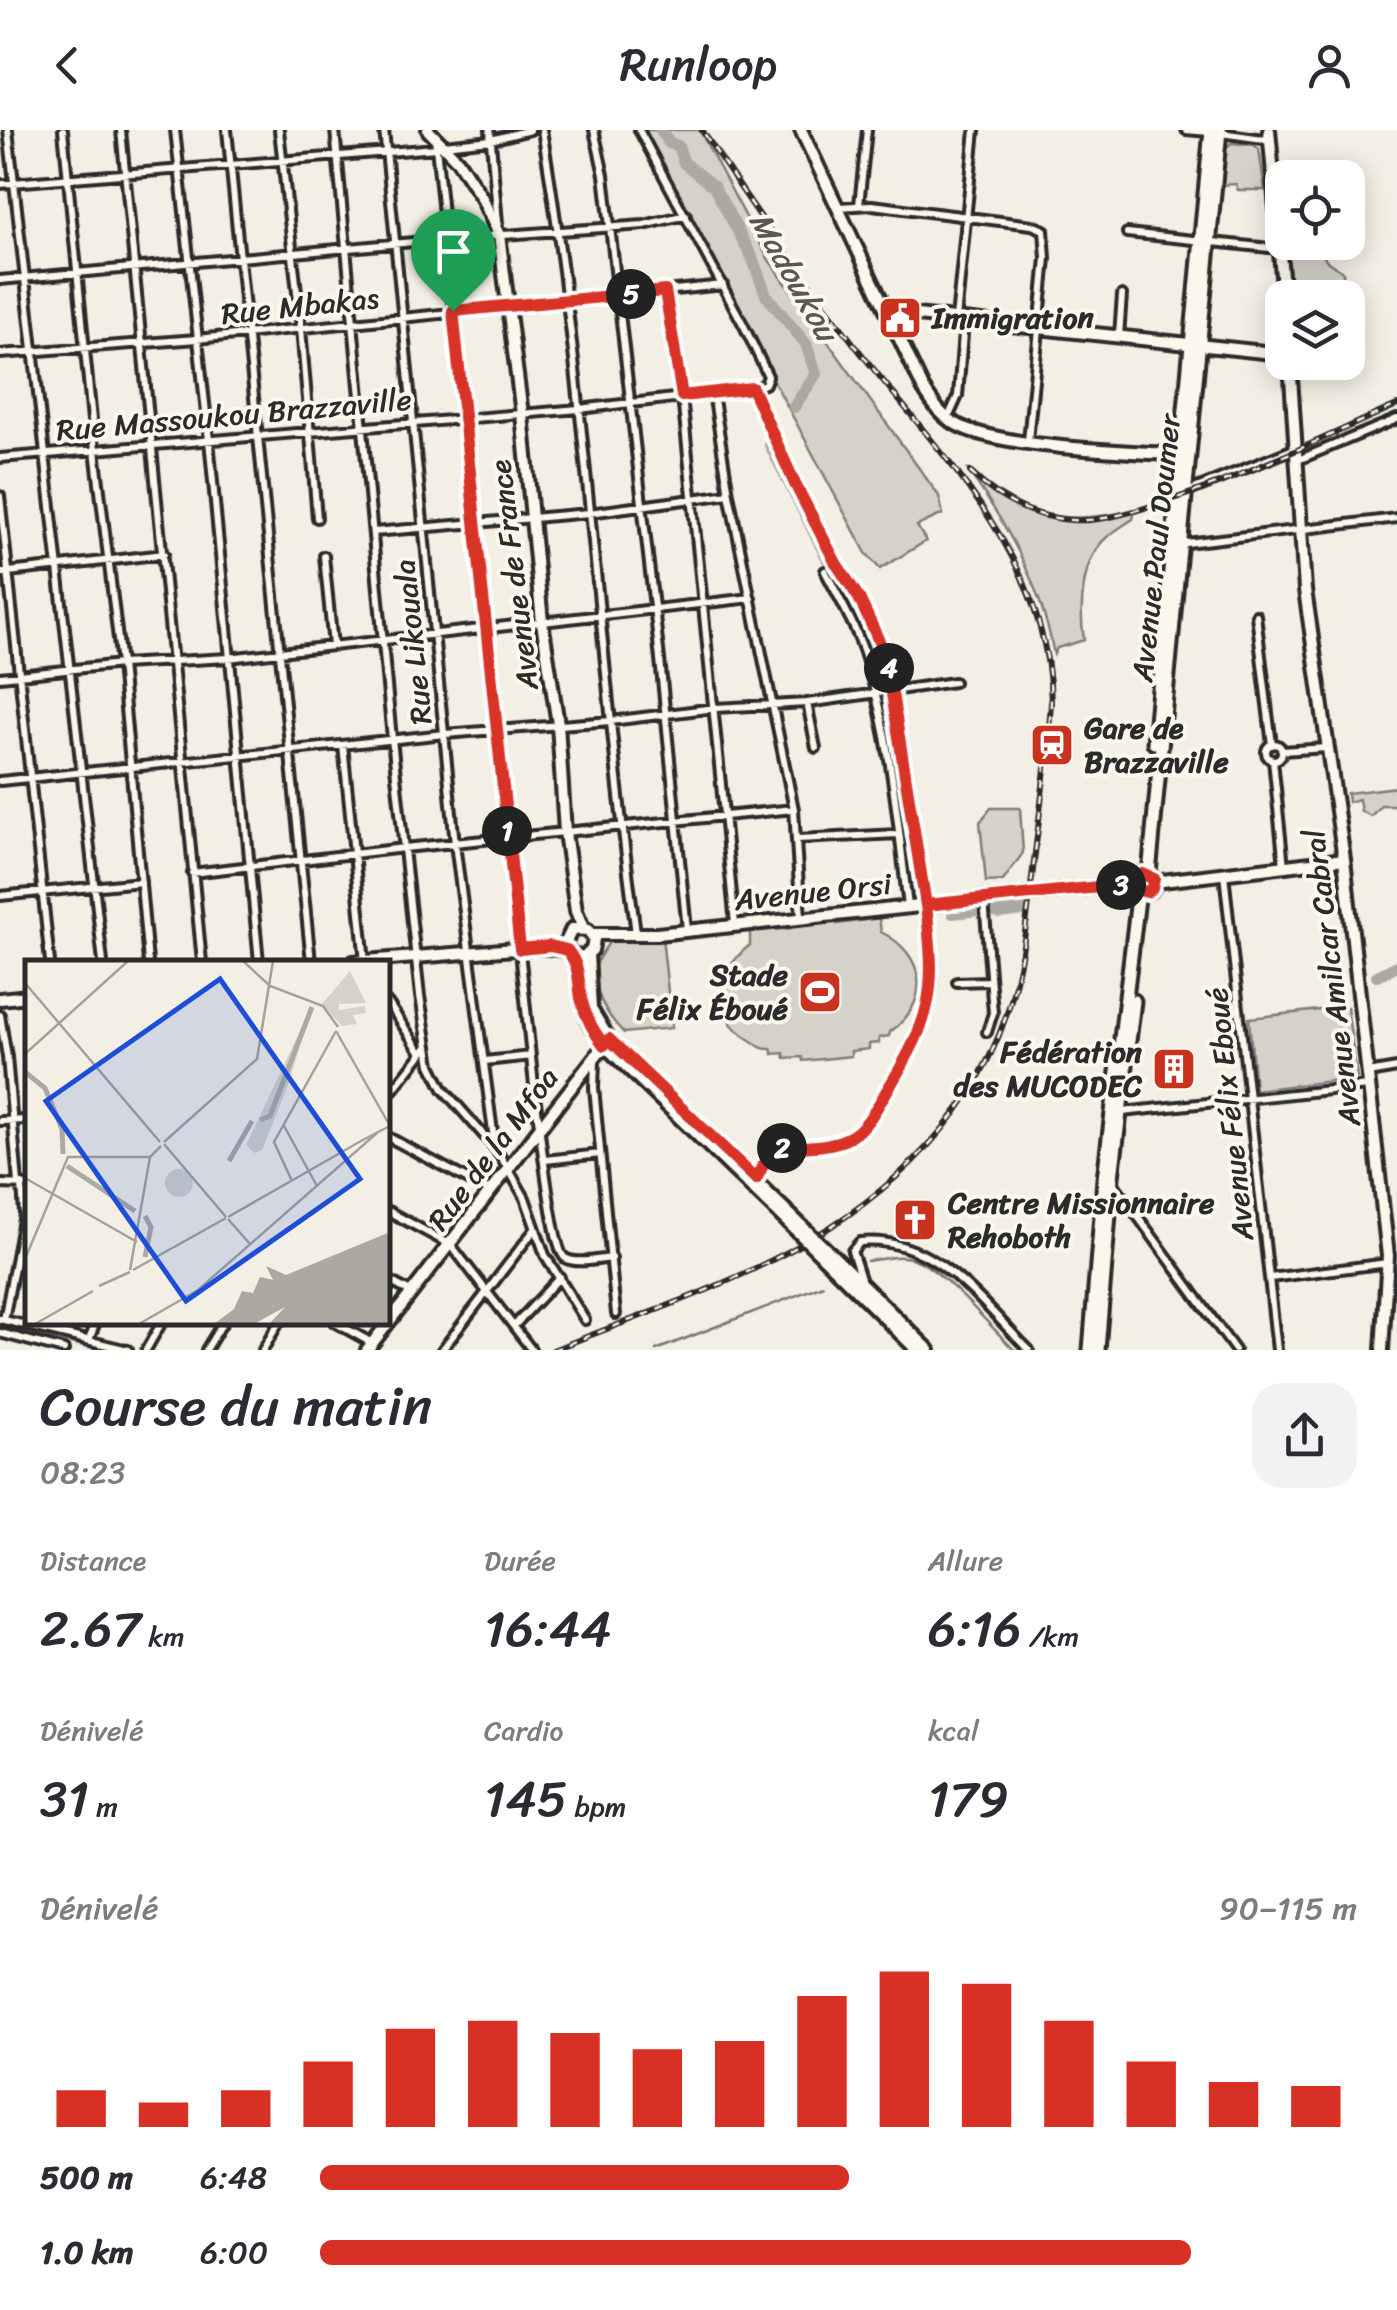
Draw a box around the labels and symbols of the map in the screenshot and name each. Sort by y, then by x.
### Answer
water label: Madoukou [733,200,856,356]
pin [411,209,496,312]
pin: 5 [606,269,656,319]
street label: Rue Mbakas [219,271,382,341]
place label: Immigration [930,291,1094,345]
public building icon: Immigration [877,295,923,341]
street label: Rue Massoukou Brazzaville [54,373,414,457]
street label: Avenue Paul Doumer [1115,410,1197,686]
street label: Avenue de France [473,457,555,694]
street label: Rue Likouala [377,557,449,727]
pin: 4 [864,643,914,693]
place label: Gare de Brazzaville [1084,701,1229,789]
station icon: Gare de Brazzaville [1029,722,1075,768]
pin: 1 [482,806,532,856]
street label: Avenue Amilcar Cabral [1287,826,1377,1131]
street label: Avenue Orsi [731,857,896,927]
pin: 3 [1096,860,1146,910]
place label: Stade Félix Éboué [636,948,789,1036]
inset map [25,960,390,1325]
sports icon: Stade Félix Éboué [797,969,843,1015]
street label: Avenue Félix Eboué [1190,985,1270,1244]
place label: Fédération des MUCODEC [953,1025,1143,1113]
building icon: Fédération des MUCODEC [1151,1046,1197,1092]
street label: Rue de la Mfoa [413,1055,573,1243]
pin: 2 [757,1123,807,1173]
place label: Centre Missionnaire Rehoboth [947,1176,1215,1264]
church icon: Centre Missionnaire Rehoboth [892,1197,938,1243]

